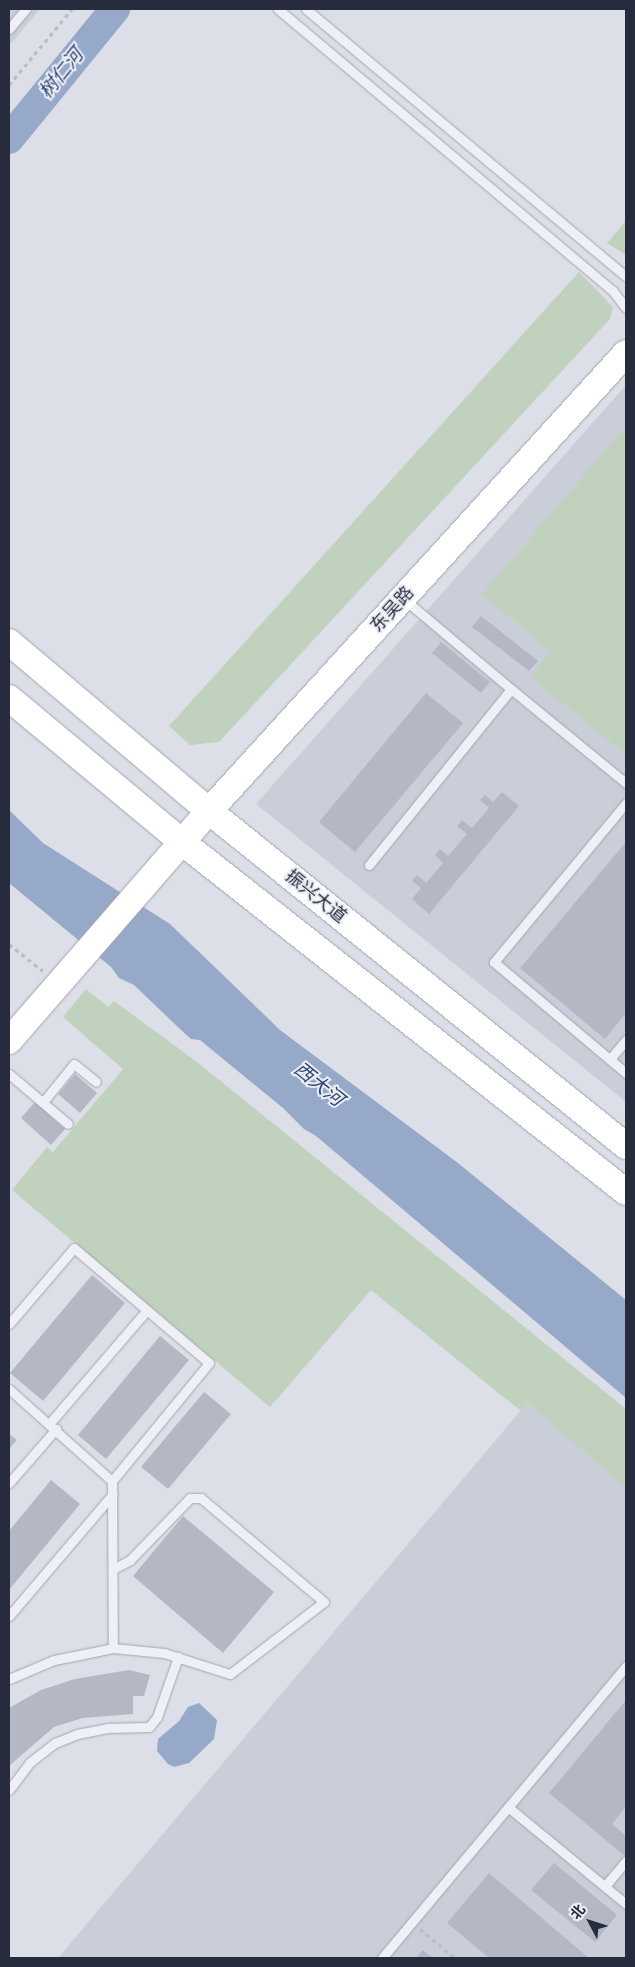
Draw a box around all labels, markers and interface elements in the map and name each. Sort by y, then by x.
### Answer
water label: 树仁河 [35,45,89,103]
street label: 东吴路 [367,583,419,637]
street label: 振兴大道 [280,866,350,928]
water label: 西大河 [289,1058,347,1112]
north arrow [565,1897,615,1947]
text: 北 [569,1902,588,1922]

